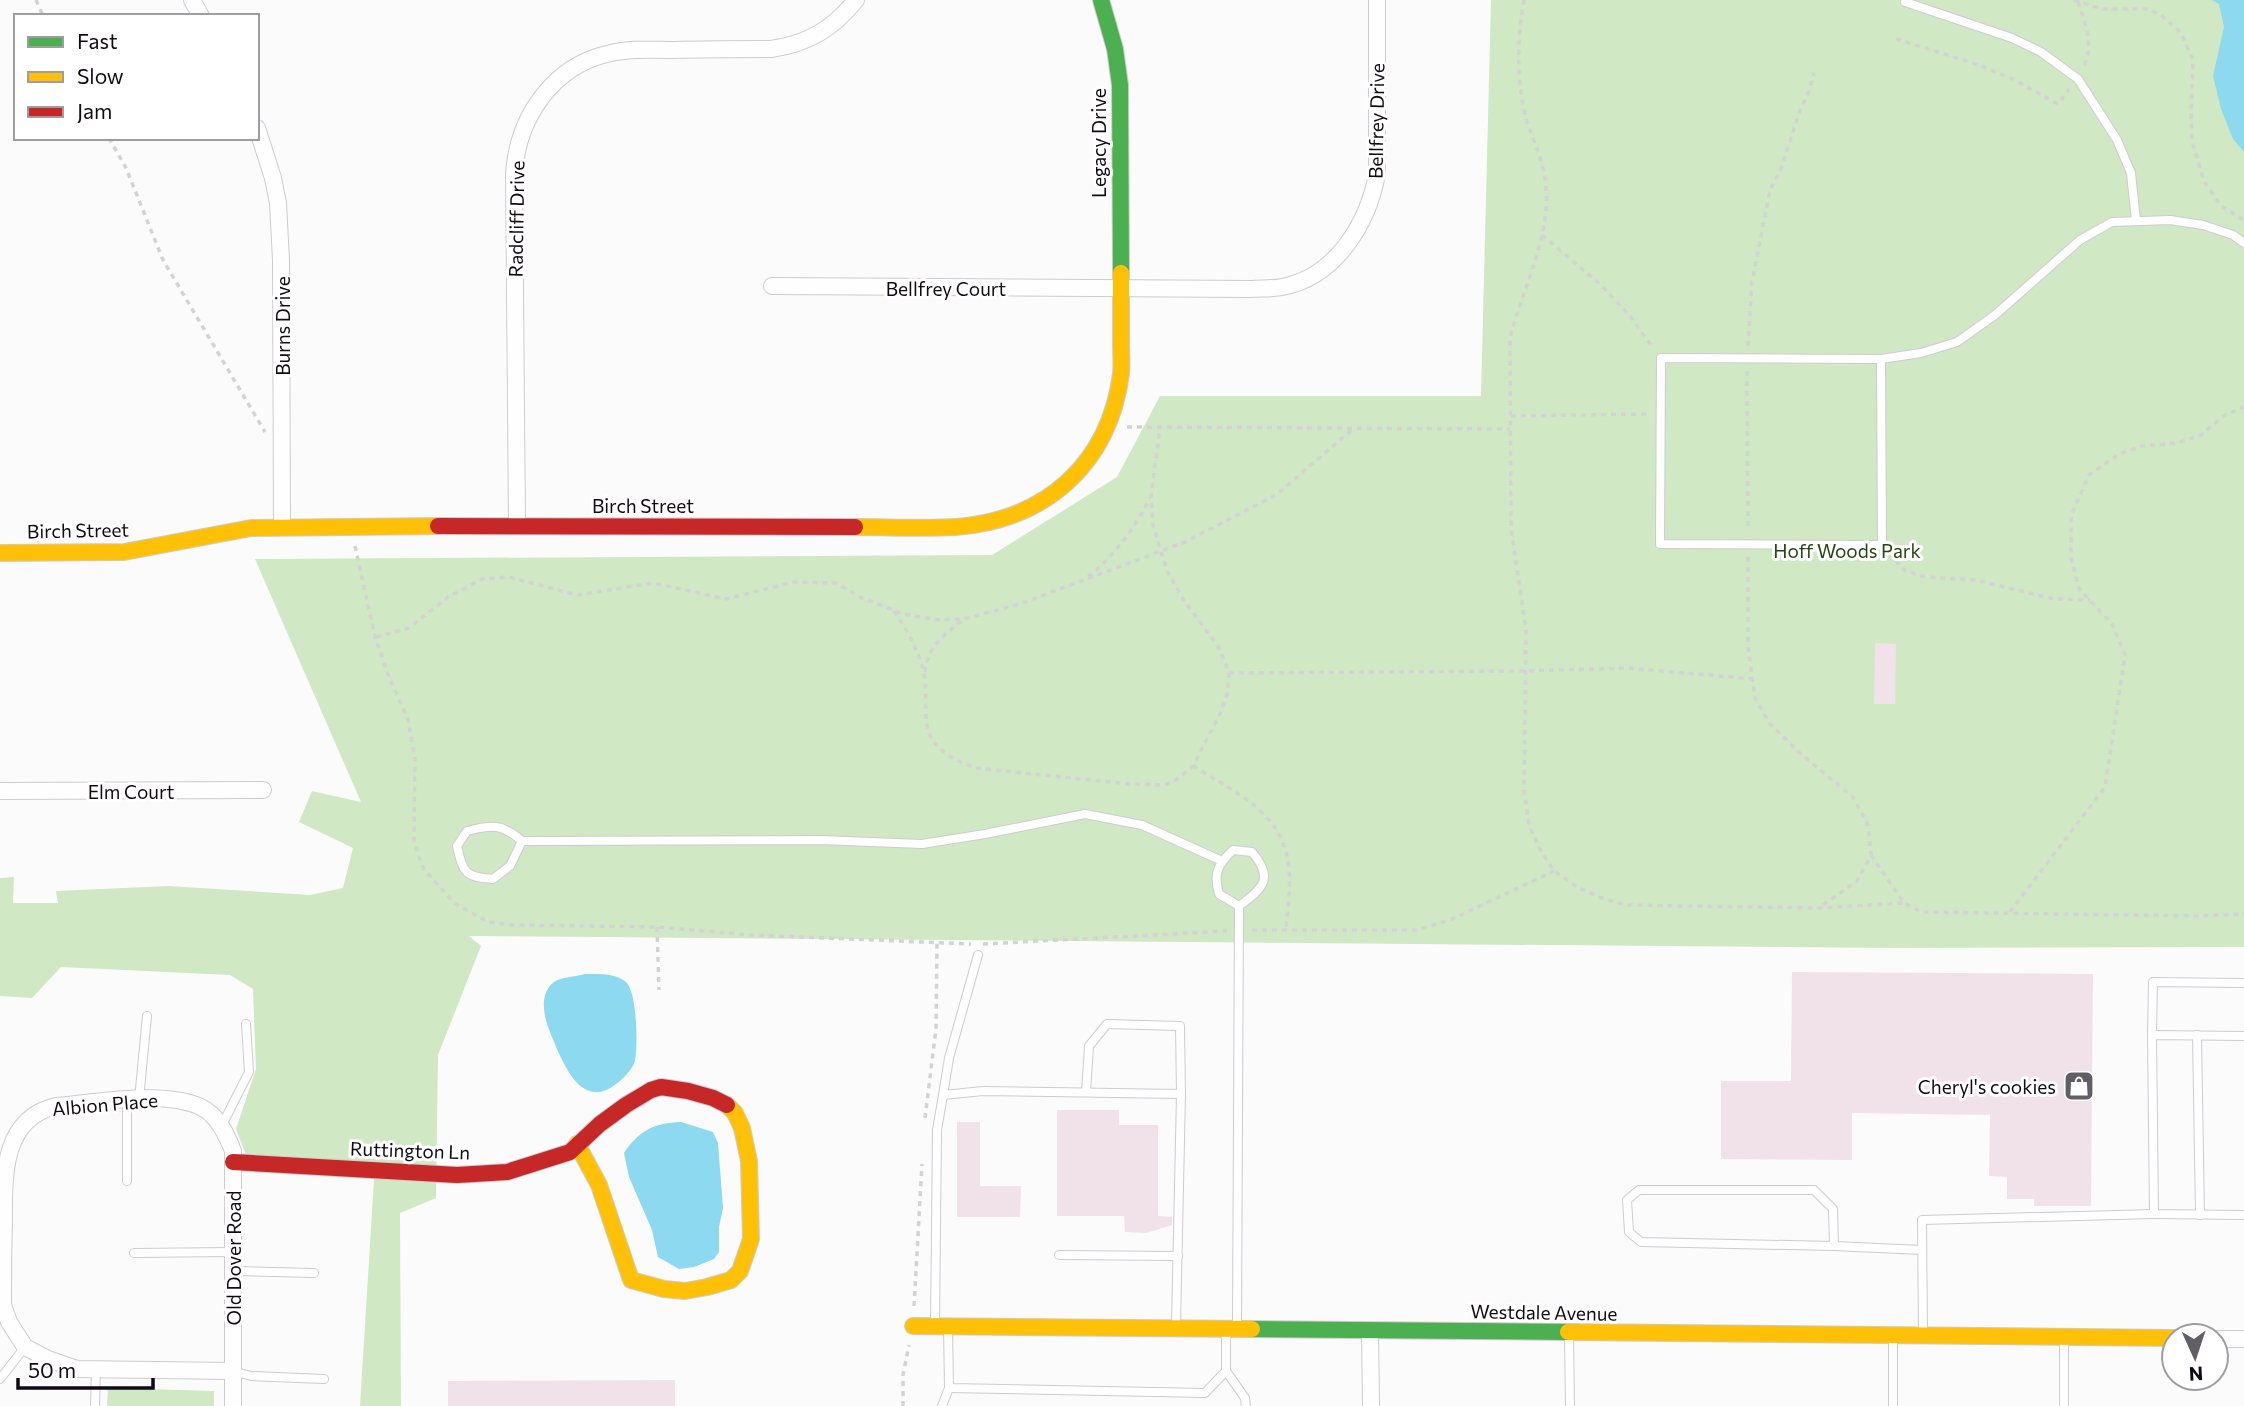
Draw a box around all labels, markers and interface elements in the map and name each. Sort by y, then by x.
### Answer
legend [14,14,259,140]
text: Fast [77,28,118,53]
text: Slow [77,63,124,88]
street label: Bellfrey Drive [1363,63,1389,179]
street label: Legacy Drive [1087,88,1110,198]
text: Jam [77,98,112,123]
street label: Radcliff Drive [503,160,529,278]
street label: Burns Drive [271,276,294,376]
street label: Bellfrey Court [886,277,1006,300]
street label: Birch Street [592,494,694,517]
street label: Birch Street [27,518,129,542]
park label: Hoff Woods Park [1773,539,1921,562]
street label: Elm Court [88,780,175,803]
shop icon: Cheryl's cookies [2062,1069,2096,1103]
place label: Cheryl's cookies [1918,1075,2056,1098]
street label: Albion Place [51,1088,159,1120]
street label: Ruttington Ln [350,1136,470,1164]
street label: Old Dover Road [222,1190,245,1326]
street label: Westdale Avenue [1470,1299,1618,1325]
north arrow [2160,1322,2230,1392]
scale bar [18,1346,152,1390]
text: 50 m [28,1357,76,1382]
text: N [2188,1363,2204,1386]

